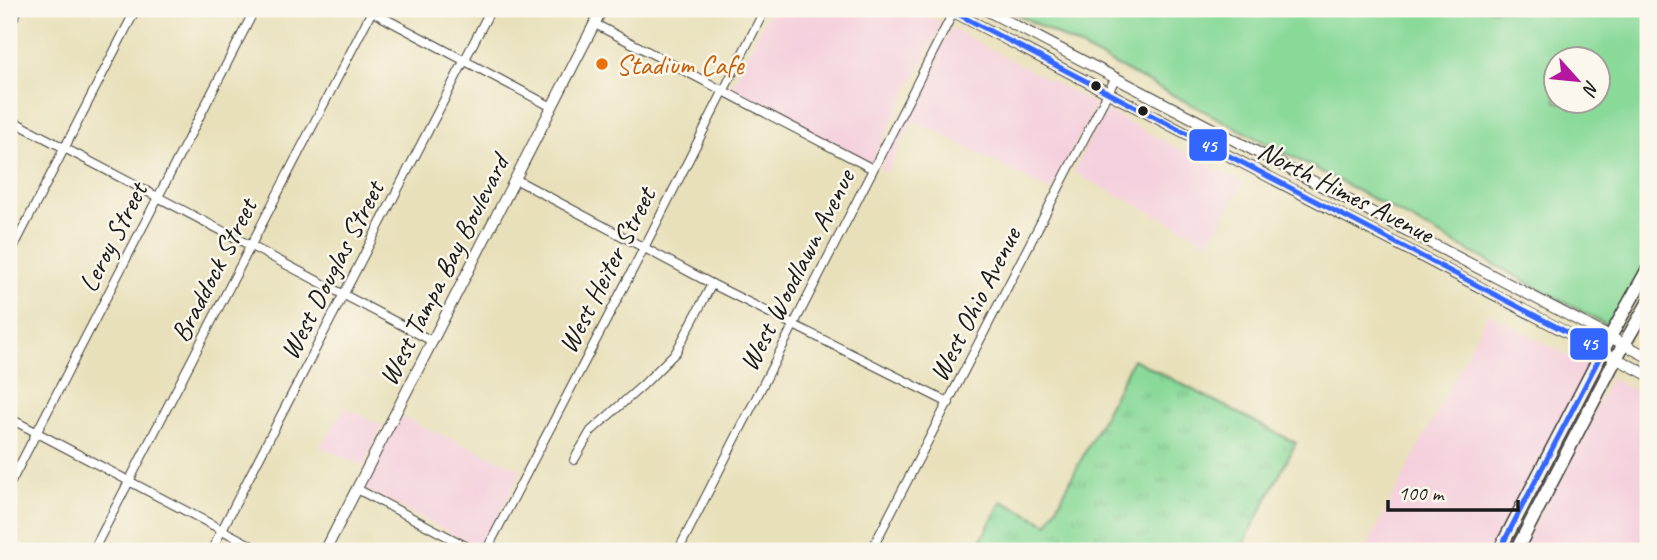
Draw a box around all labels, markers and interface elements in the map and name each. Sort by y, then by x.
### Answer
north arrow [1542,46,1612,116]
place label: Stadium Cafe [616,47,745,82]
marker: Stadium Cafe [594,56,610,72]
text: N [1576,77,1605,101]
unlabelled marker [1089,79,1103,93]
unlabelled marker [1136,104,1150,118]
line badge: 45 [1188,128,1228,162]
street label: North Himes Avenue [1252,132,1441,252]
text: 45 [1200,134,1218,158]
street label: West Tampa Bay Boulevard [370,146,518,391]
street label: West Woodlawn Avenue [731,162,863,377]
street label: West Douglas Street [272,173,393,365]
street label: Leroy Street [70,174,156,298]
street label: West Heiter Street [550,179,664,359]
street label: Braddock Street [162,190,266,348]
street label: West Ohio Avenue [921,220,1029,387]
line badge: 45 [1569,327,1609,361]
text: 45 [1581,332,1599,356]
scale bar [1388,469,1517,513]
text: 100 m [1398,480,1445,506]

